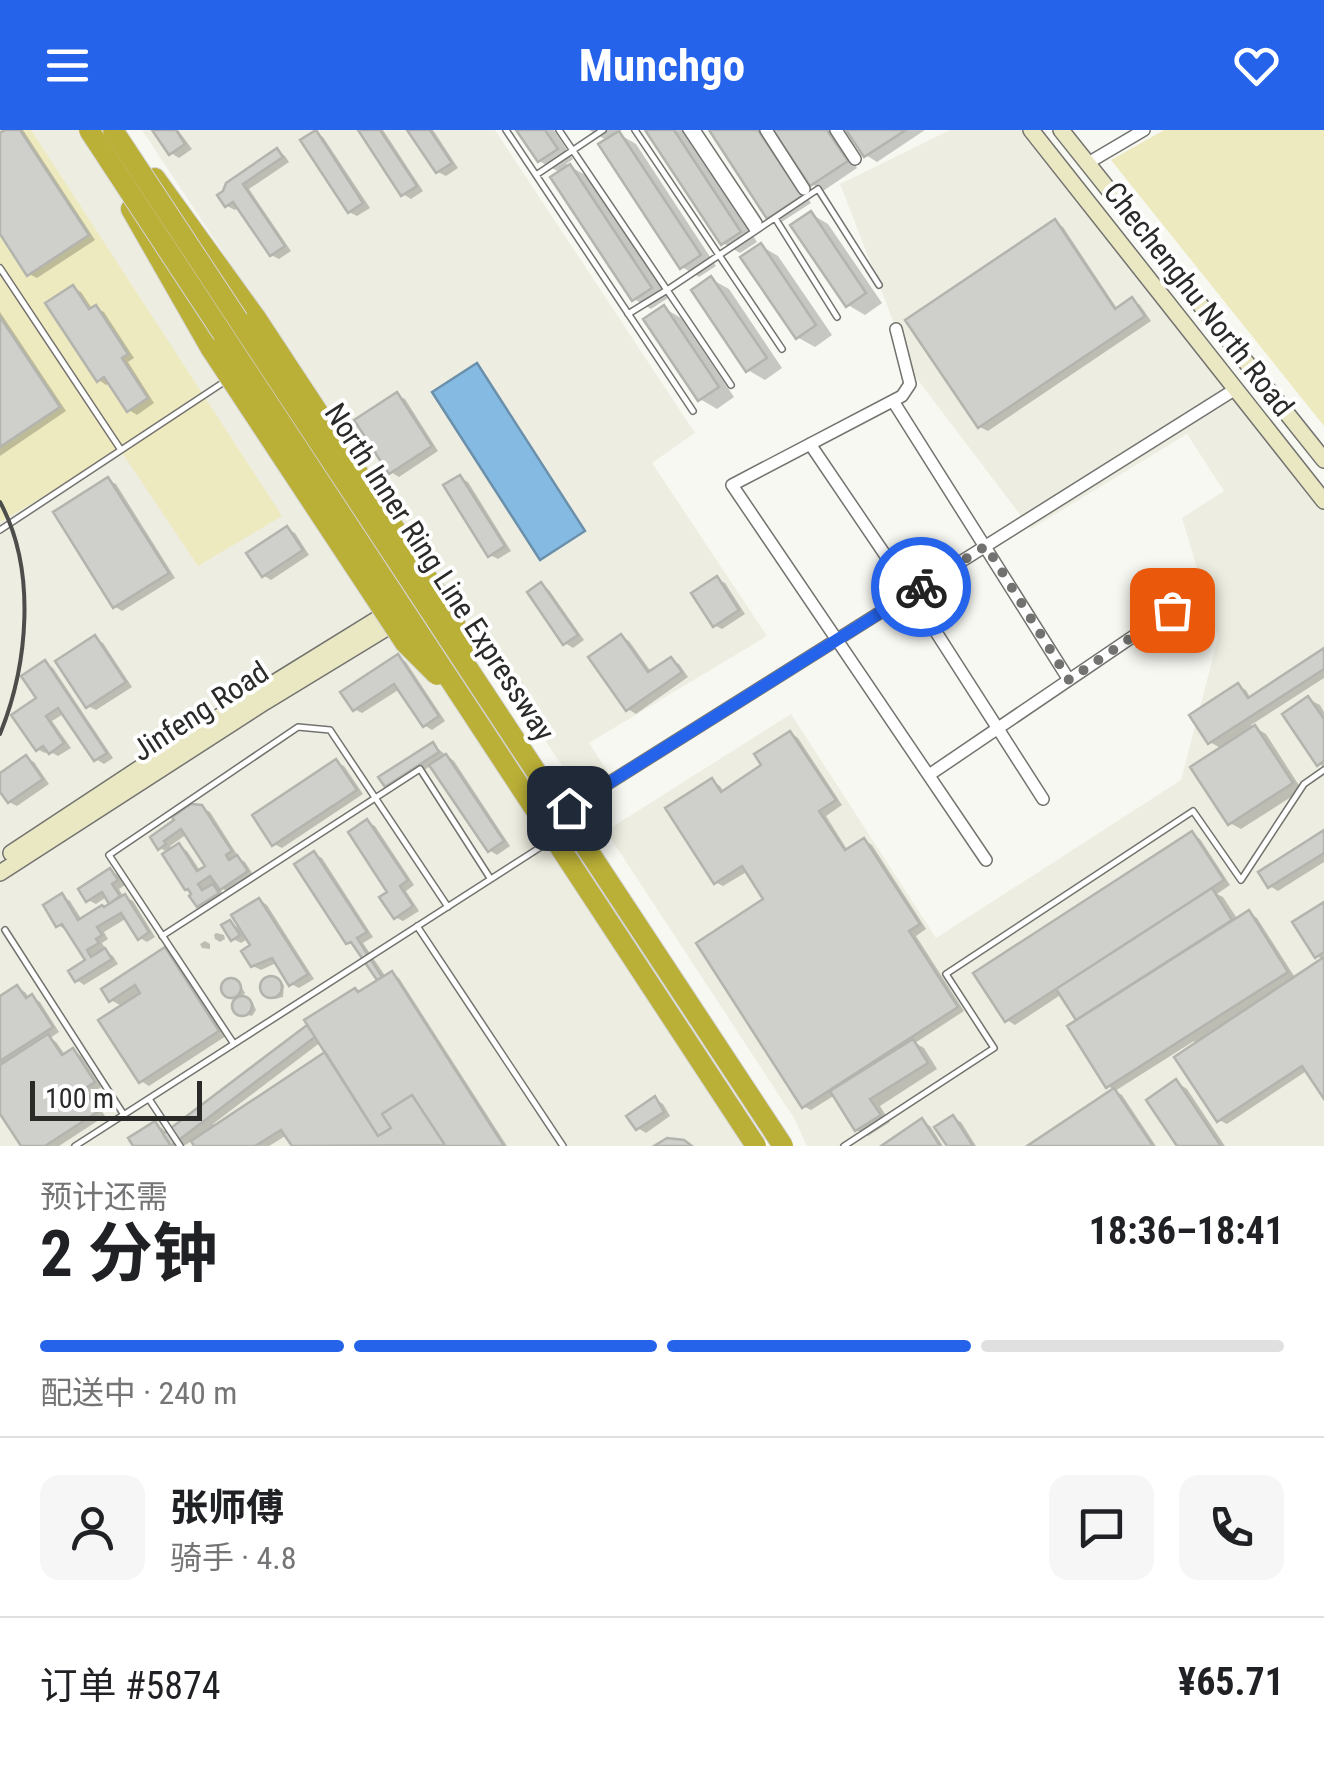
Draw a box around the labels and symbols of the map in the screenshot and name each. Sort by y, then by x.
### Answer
street label: Chechenghu North Road [1097,175,1301,423]
street label: North Inner Ring Line Expressway [318,397,562,747]
courier [871,537,971,637]
pin [1130,568,1215,653]
street label: Jinfeng Road [125,654,275,768]
pin [527,766,612,851]
scale bar [30,1076,202,1120]

